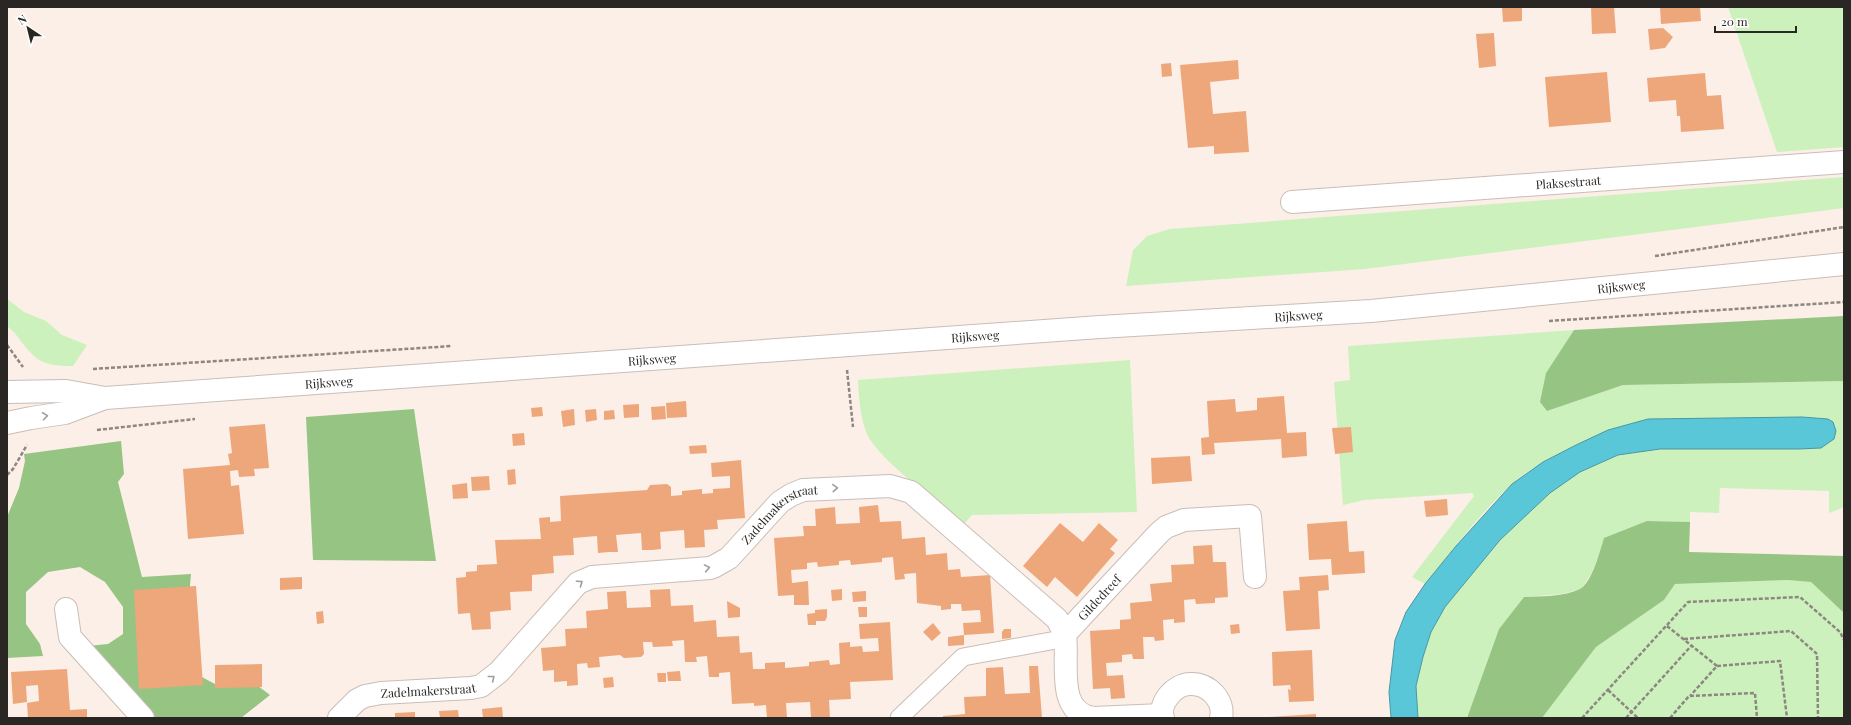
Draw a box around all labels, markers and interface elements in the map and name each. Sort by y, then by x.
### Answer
north arrow [8,8,48,48]
scale bar [1715,8,1796,34]
text: N [14,11,30,28]
text: 20 m [1721,13,1748,29]
street label: Plaksestraat [1535,172,1602,192]
street label: Rijksweg [1596,276,1646,296]
street label: Rijksweg [1274,306,1324,325]
street label: Rijksweg [951,326,1000,346]
street label: Rijksweg [627,349,677,369]
street label: Rijksweg [304,372,354,392]
one-way arrow [42,412,48,421]
street label: Zadelmakerstraat [738,481,819,547]
one-way arrow [832,484,838,493]
one-way arrow [704,564,711,573]
street label: Gildedreef [1074,570,1125,624]
one-way arrow [575,581,582,588]
one-way arrow [487,676,495,683]
street label: Zadelmakerstraat [380,679,478,701]

